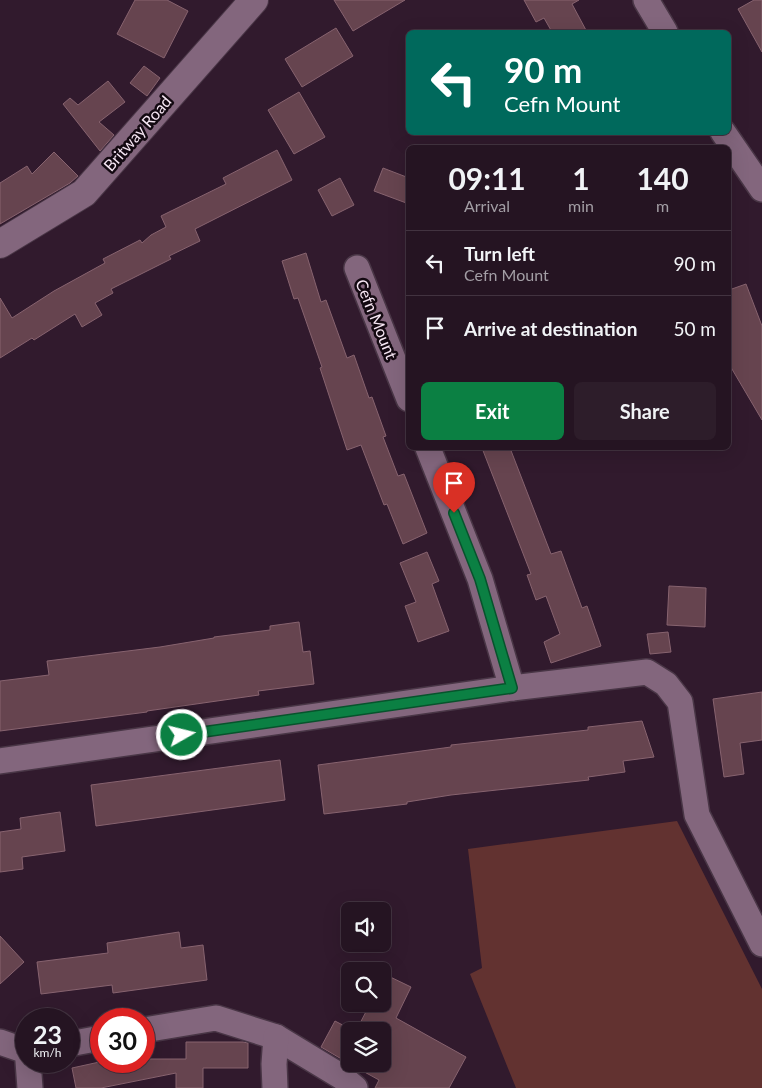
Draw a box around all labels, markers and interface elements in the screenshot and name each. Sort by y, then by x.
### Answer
text: 90 m [504,48,582,90]
icon: left [421,50,486,115]
text: Cefn Mount [504,90,620,117]
street label: Britway Road [99,92,175,174]
text: 09:11 [448,160,526,196]
text: 1 [572,160,590,196]
text: 140 [636,160,689,196]
text: Arrival [464,196,510,215]
text: min [568,196,594,215]
text: m [656,196,669,215]
text: Turn left [464,242,535,265]
icon: left [421,249,449,277]
text: 90 m [673,252,716,275]
text: Cefn Mount [464,265,549,284]
street label: Cefn Mount [352,276,402,362]
icon: arrive [421,314,449,342]
text: Arrive at destination [464,317,637,340]
text: 50 m [673,317,716,340]
button: Exit [421,382,564,440]
button: Share [574,382,716,440]
pin [433,462,475,513]
icon: arrive [440,469,468,497]
position arrow [155,708,207,760]
map controls [341,902,391,1072]
button: sound [341,902,391,952]
button: search [341,962,391,1012]
speed limit sign: 30 [90,1008,155,1073]
text: 23 [33,1019,62,1049]
button: layers [341,1022,391,1072]
text: km/h [33,1045,62,1060]

